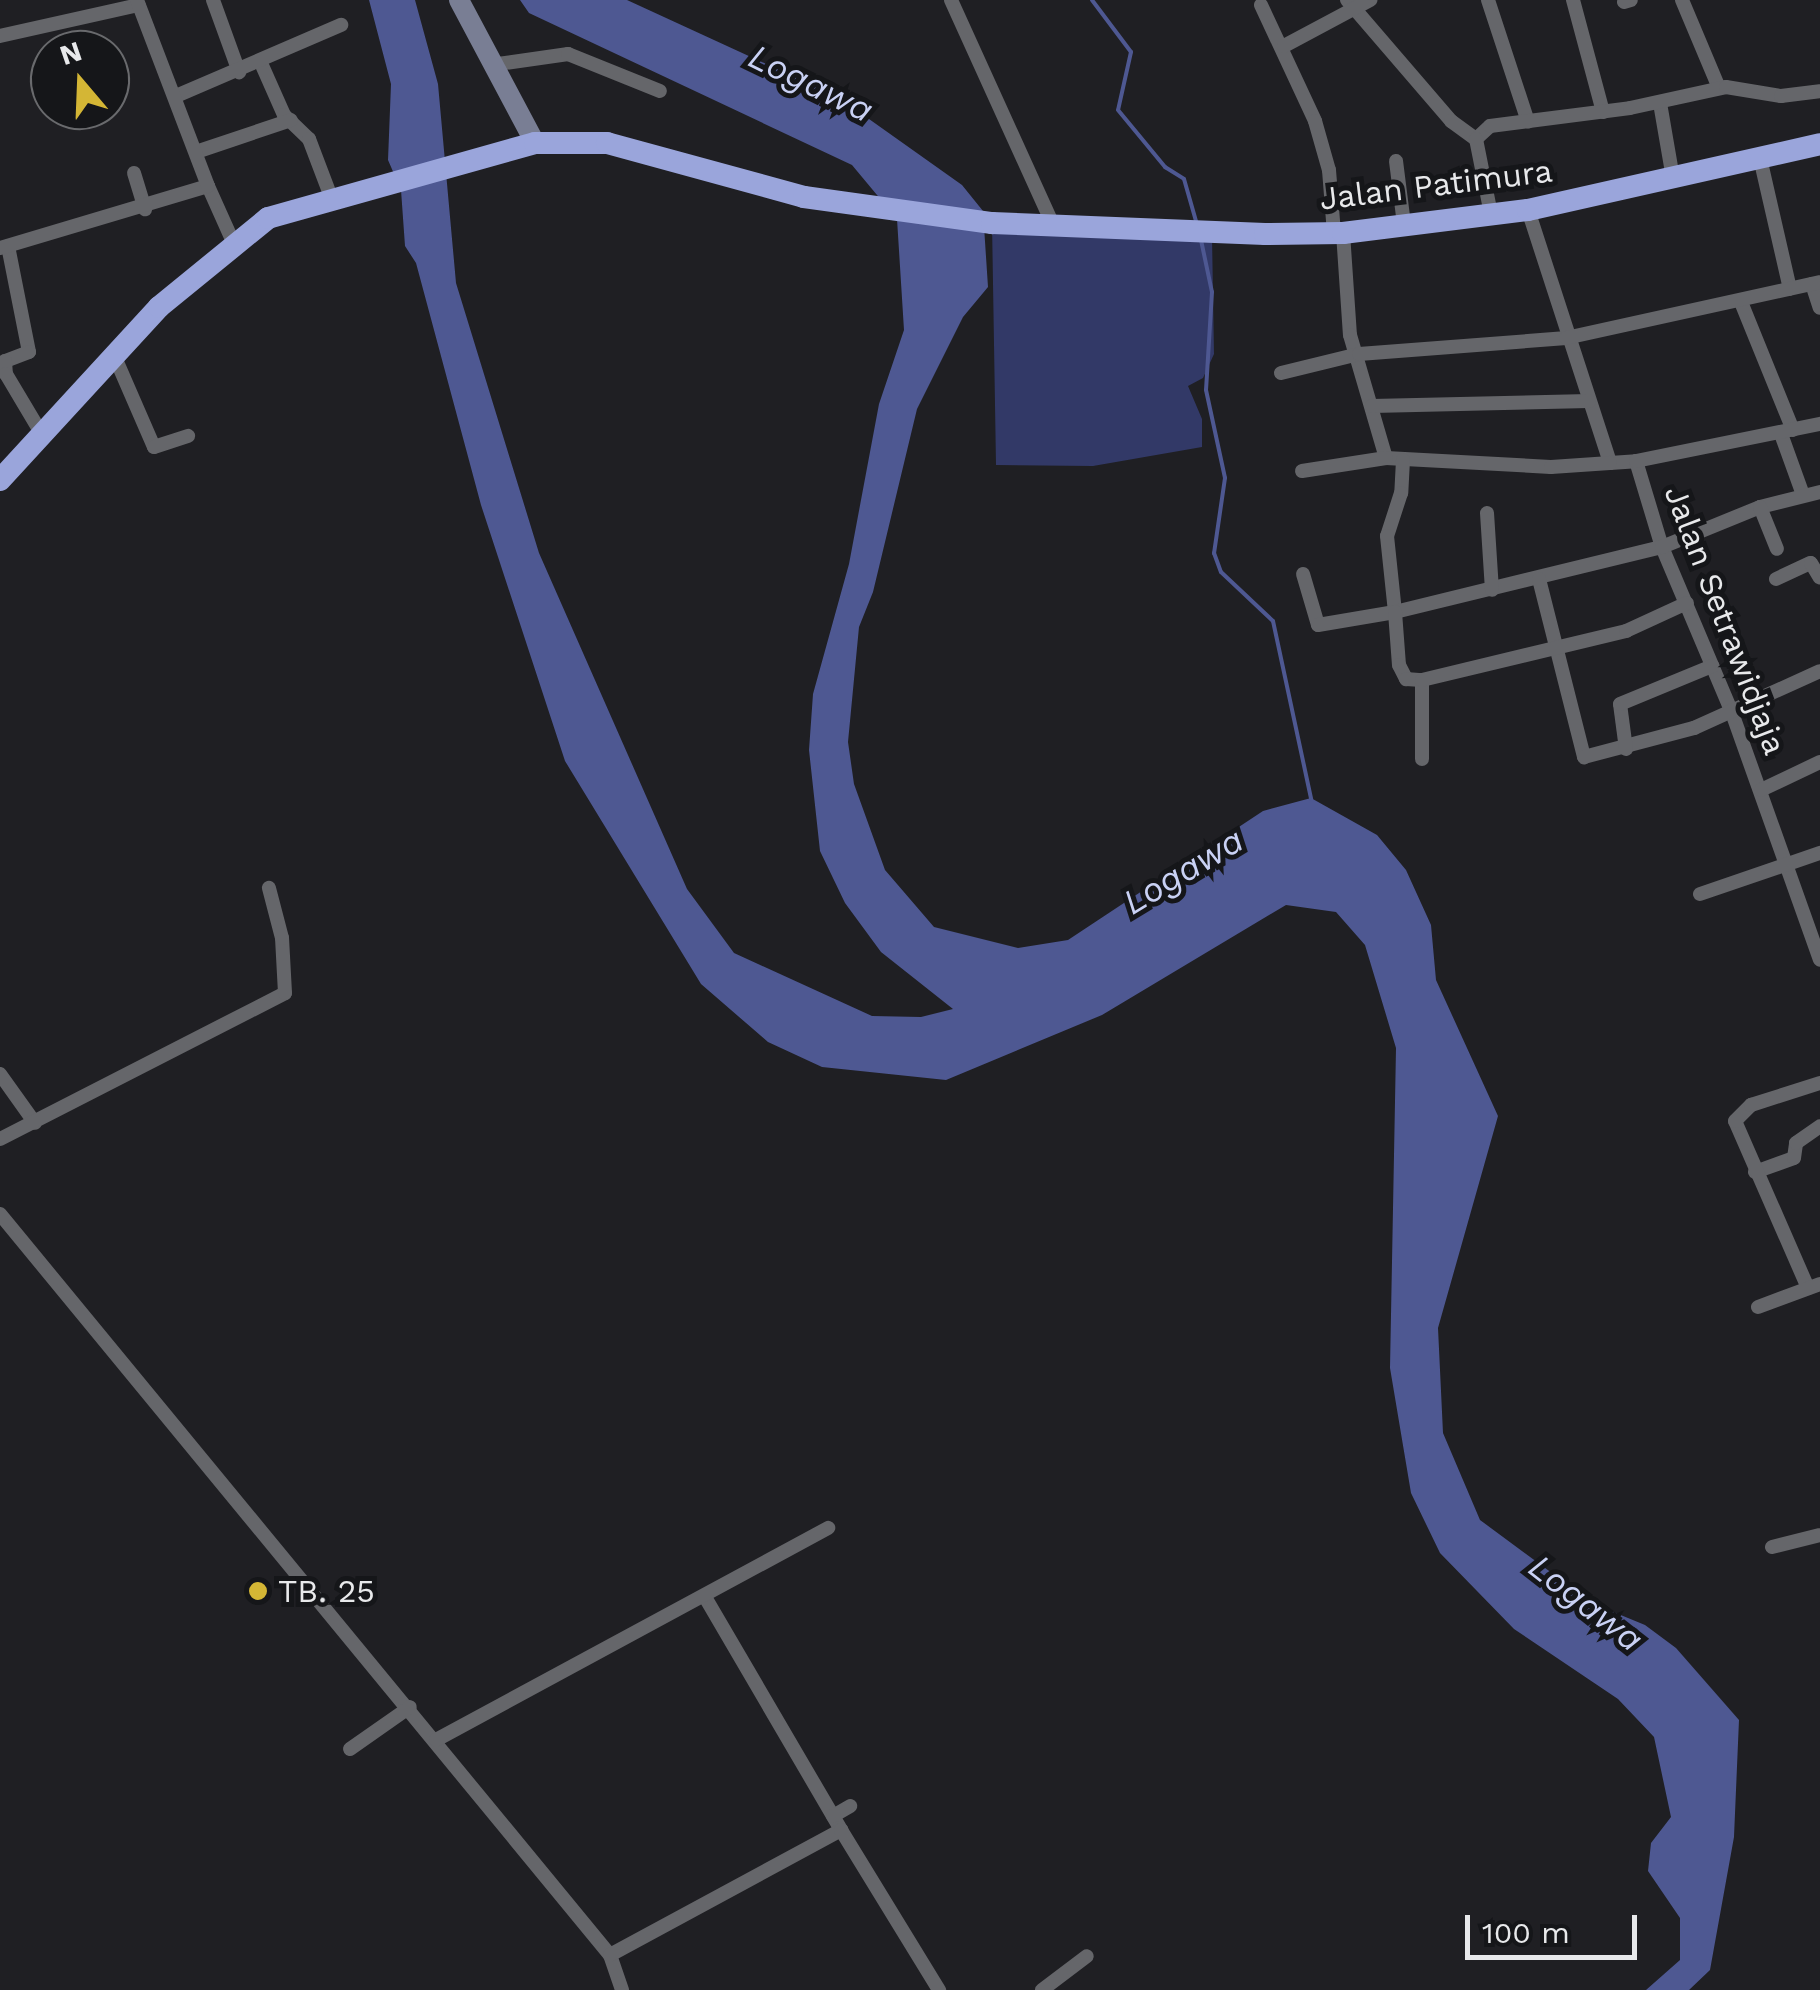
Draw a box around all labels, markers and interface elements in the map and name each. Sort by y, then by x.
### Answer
north arrow [30,30,130,130]
text: N [56,34,86,72]
water label: Logawa [742,35,880,131]
street label: Jalan Patimura [1317,152,1555,218]
street label: Jalan Setrawidjaja [1656,480,1794,760]
water label: Logawa [1115,819,1251,923]
water label: Logawa [1521,1545,1651,1661]
place label: TB. 25 [278,1572,375,1610]
marker: TB. 25 [247,1580,269,1602]
scale bar [1470,1895,1642,1957]
text: 100 m [1482,1915,1570,1950]

